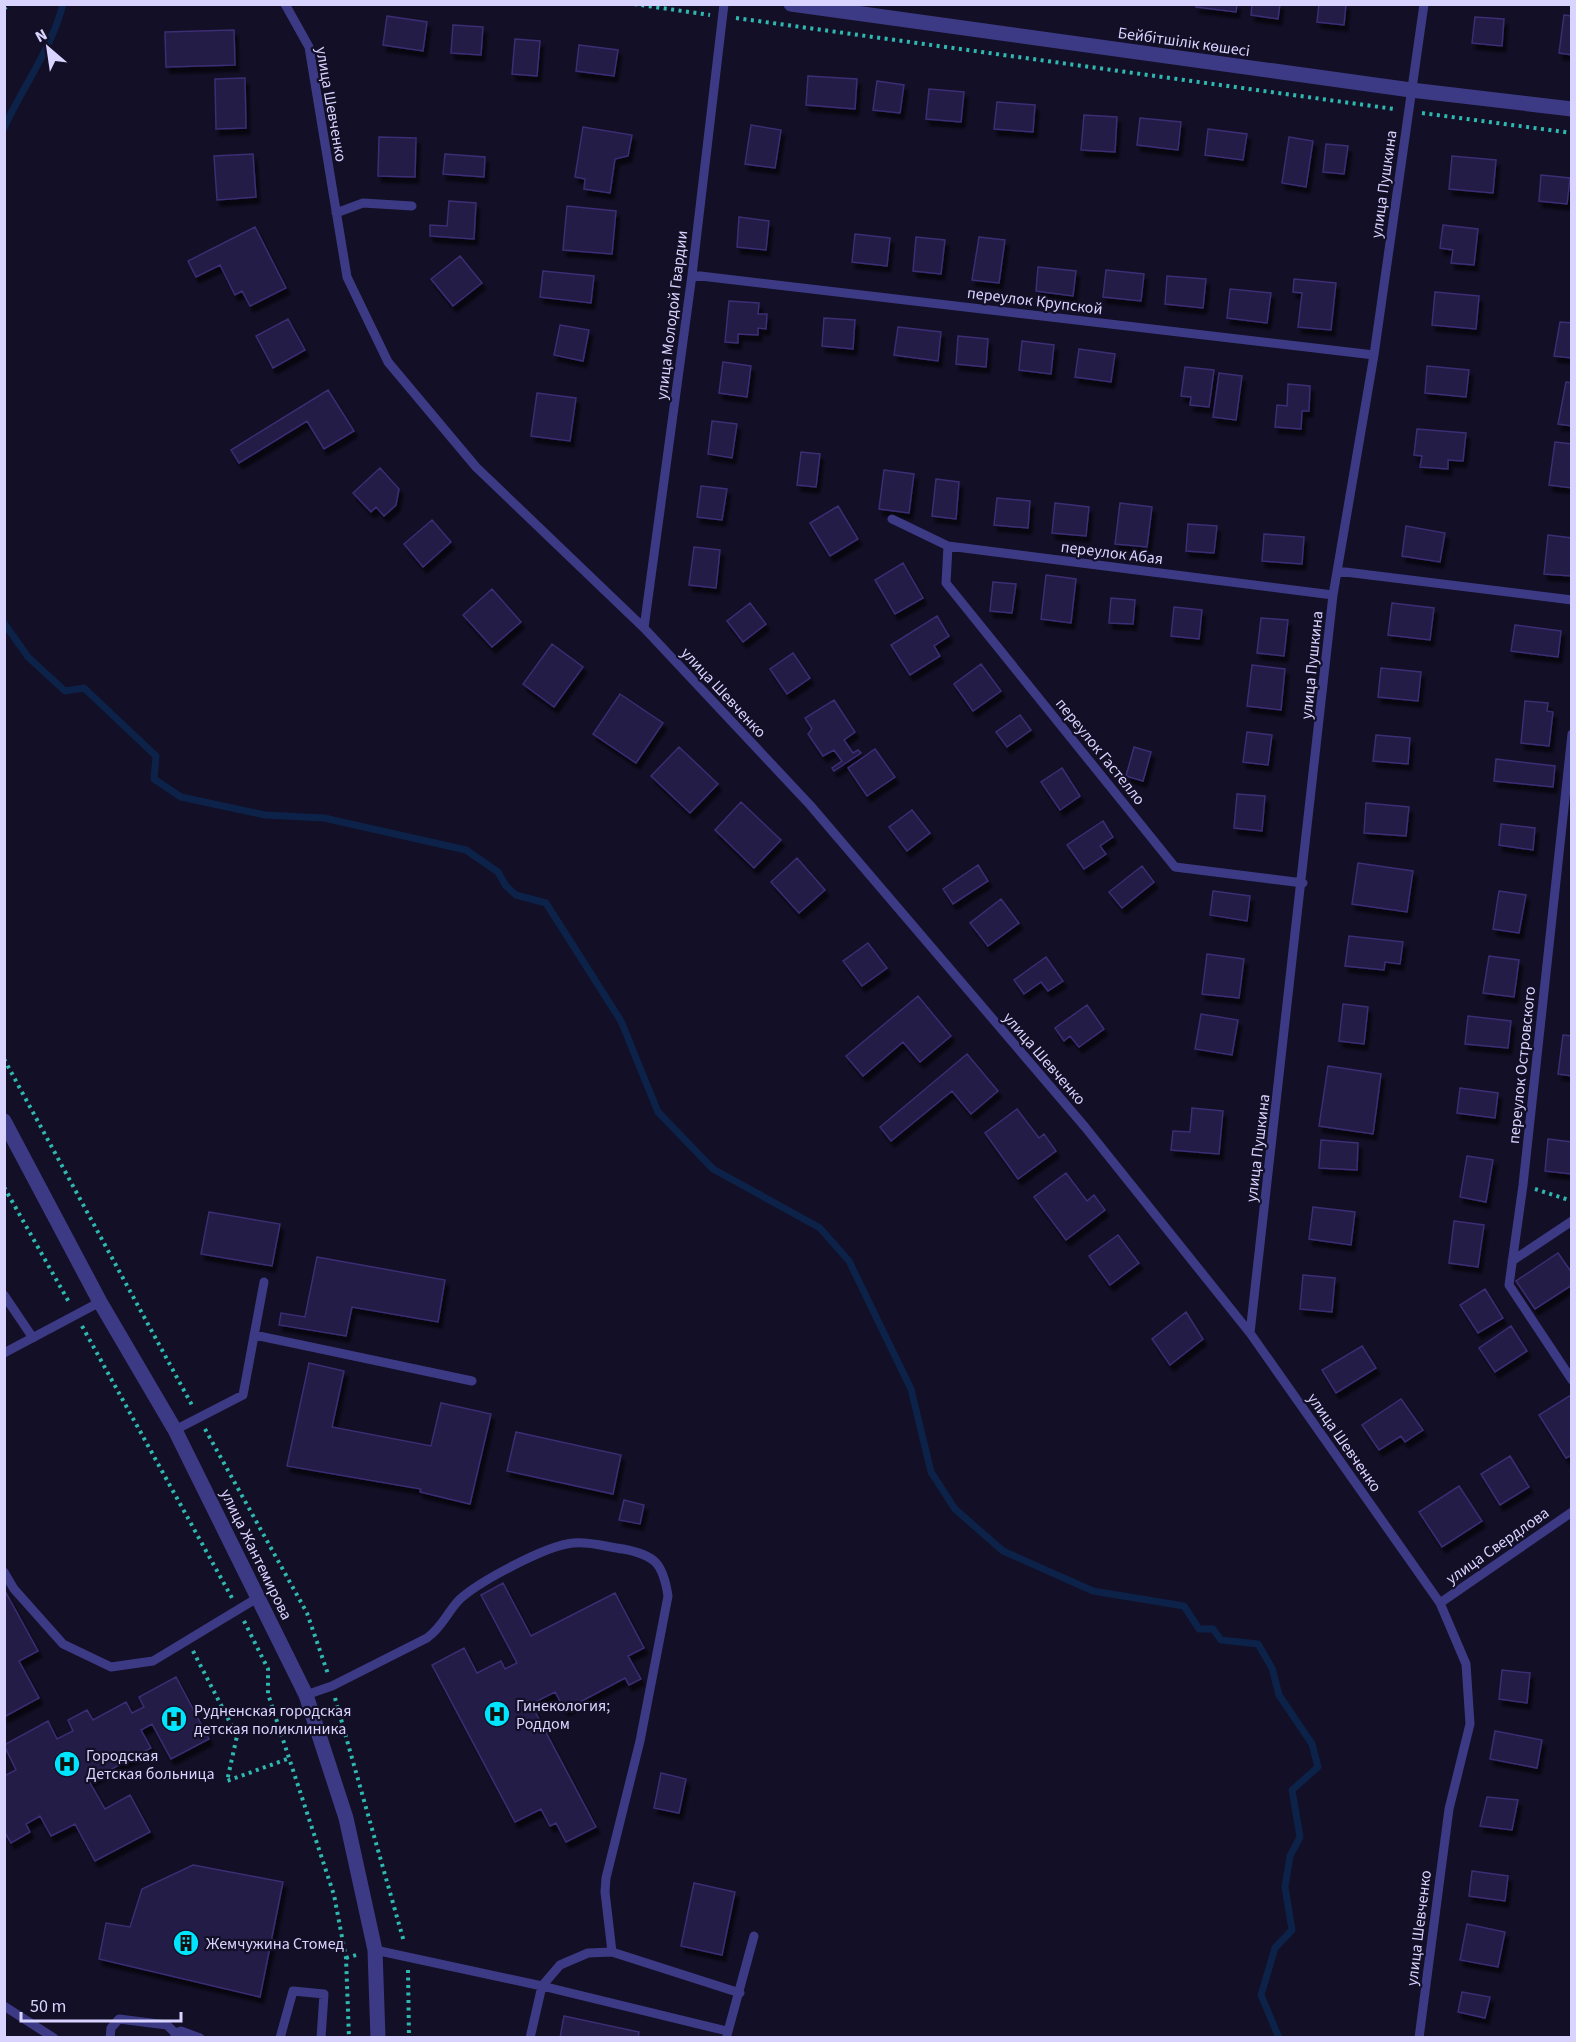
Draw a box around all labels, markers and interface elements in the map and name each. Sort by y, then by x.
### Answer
north arrow [18,18,78,78]
street label: Бейбітшілік көшесі [1116,22,1251,62]
text: N [31,24,51,48]
street label: улица Шевченко [310,45,352,163]
street label: улица Пушкина [1366,129,1402,240]
street label: улица Молодой Гвардии [651,229,693,401]
street label: переулок Крупской [966,282,1104,320]
street label: переулок Абая [1059,536,1164,570]
street label: улица Пушкина [1295,610,1329,720]
street label: улица Шевченко [675,643,771,743]
street label: переулок Гастелло [1050,694,1150,810]
street label: переулок Островского [1503,985,1541,1145]
street label: улица Шевченко [998,1007,1091,1110]
street label: улица Пушкина [1240,1093,1276,1204]
street label: улица Шевченко [1302,1389,1387,1497]
street label: улица Жантемирова [215,1485,297,1624]
street label: улица Свердлова [1442,1502,1554,1590]
place label: Гинекология; Роддом [516,1695,610,1735]
hospital icon: Гинекология; Роддом [482,1699,512,1729]
place label: Рудненская городская детская поликлиника [194,1700,351,1740]
hospital icon: Рудненская городская детская поликлиника [159,1704,189,1734]
place label: Городская Детская больница [86,1745,215,1785]
hospital icon: Городская Детская больница [52,1749,82,1779]
street label: улица Шевченко [1401,1869,1437,1987]
building icon: Жемчужина Стомед [171,1928,201,1958]
place label: Жемчужина Стомед [206,1933,345,1955]
scale bar [21,1985,182,2023]
text: 50 m [30,1994,66,2019]

